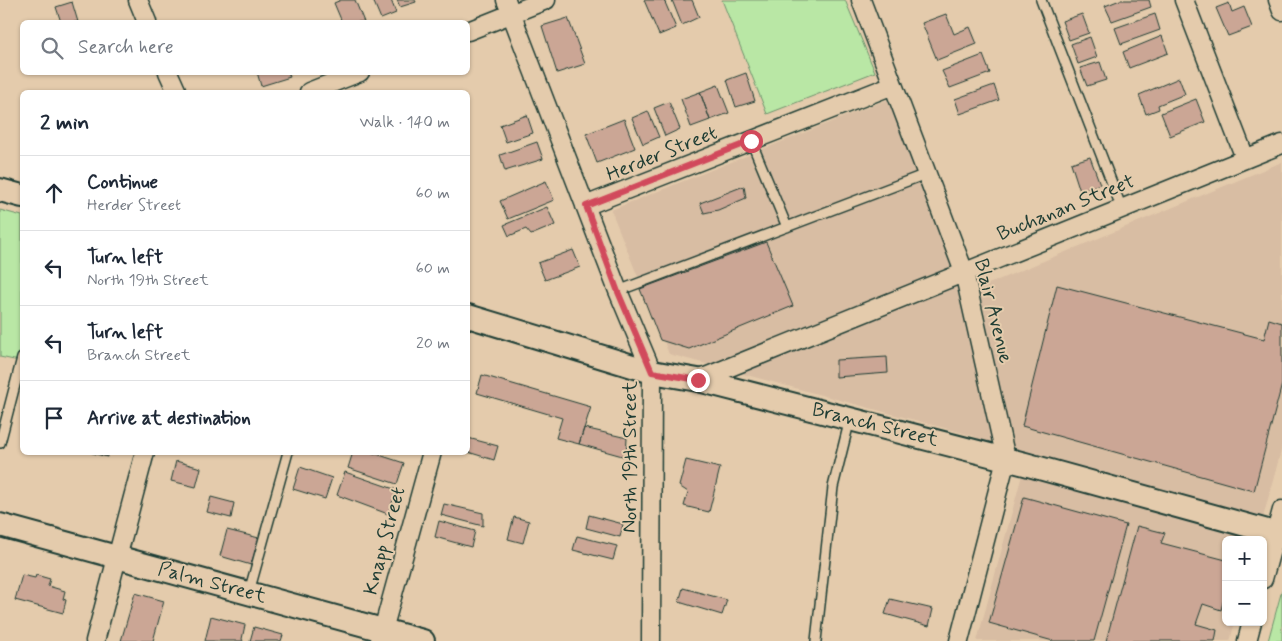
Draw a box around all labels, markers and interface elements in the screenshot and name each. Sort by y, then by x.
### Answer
search box [20,20,470,75]
icon: search [38,34,66,62]
text: Search here [78,35,174,60]
text: 2 min [40,109,89,137]
text: Walk · 140 m [360,112,450,133]
street label: Herder Street [602,119,722,189]
route start [740,130,763,153]
street label: Buchanan Street [993,168,1139,248]
text: Continue [87,170,158,195]
icon: ahead [40,179,68,207]
text: 60 m [416,183,450,204]
text: Herder Street [87,195,181,216]
text: Turn left [87,245,163,270]
icon: left [40,254,68,282]
street label: Blair Avenue [967,256,1019,366]
text: 60 m [416,258,450,279]
text: North 19th Street [87,270,209,291]
text: Turn left [87,320,163,345]
icon: left [40,329,68,357]
text: 20 m [416,333,450,354]
text: Branch Street [87,345,190,366]
route end [687,369,710,392]
street label: North 19th Street [617,381,644,533]
street label: Branch Street [809,396,941,454]
icon: arrive [40,404,68,432]
text: Arrive at destination [87,406,251,431]
street label: Knapp Street [358,484,412,598]
map controls [1222,536,1267,626]
button: + [1222,536,1267,581]
street label: Palm Street [155,556,269,610]
button: − [1222,581,1267,626]

